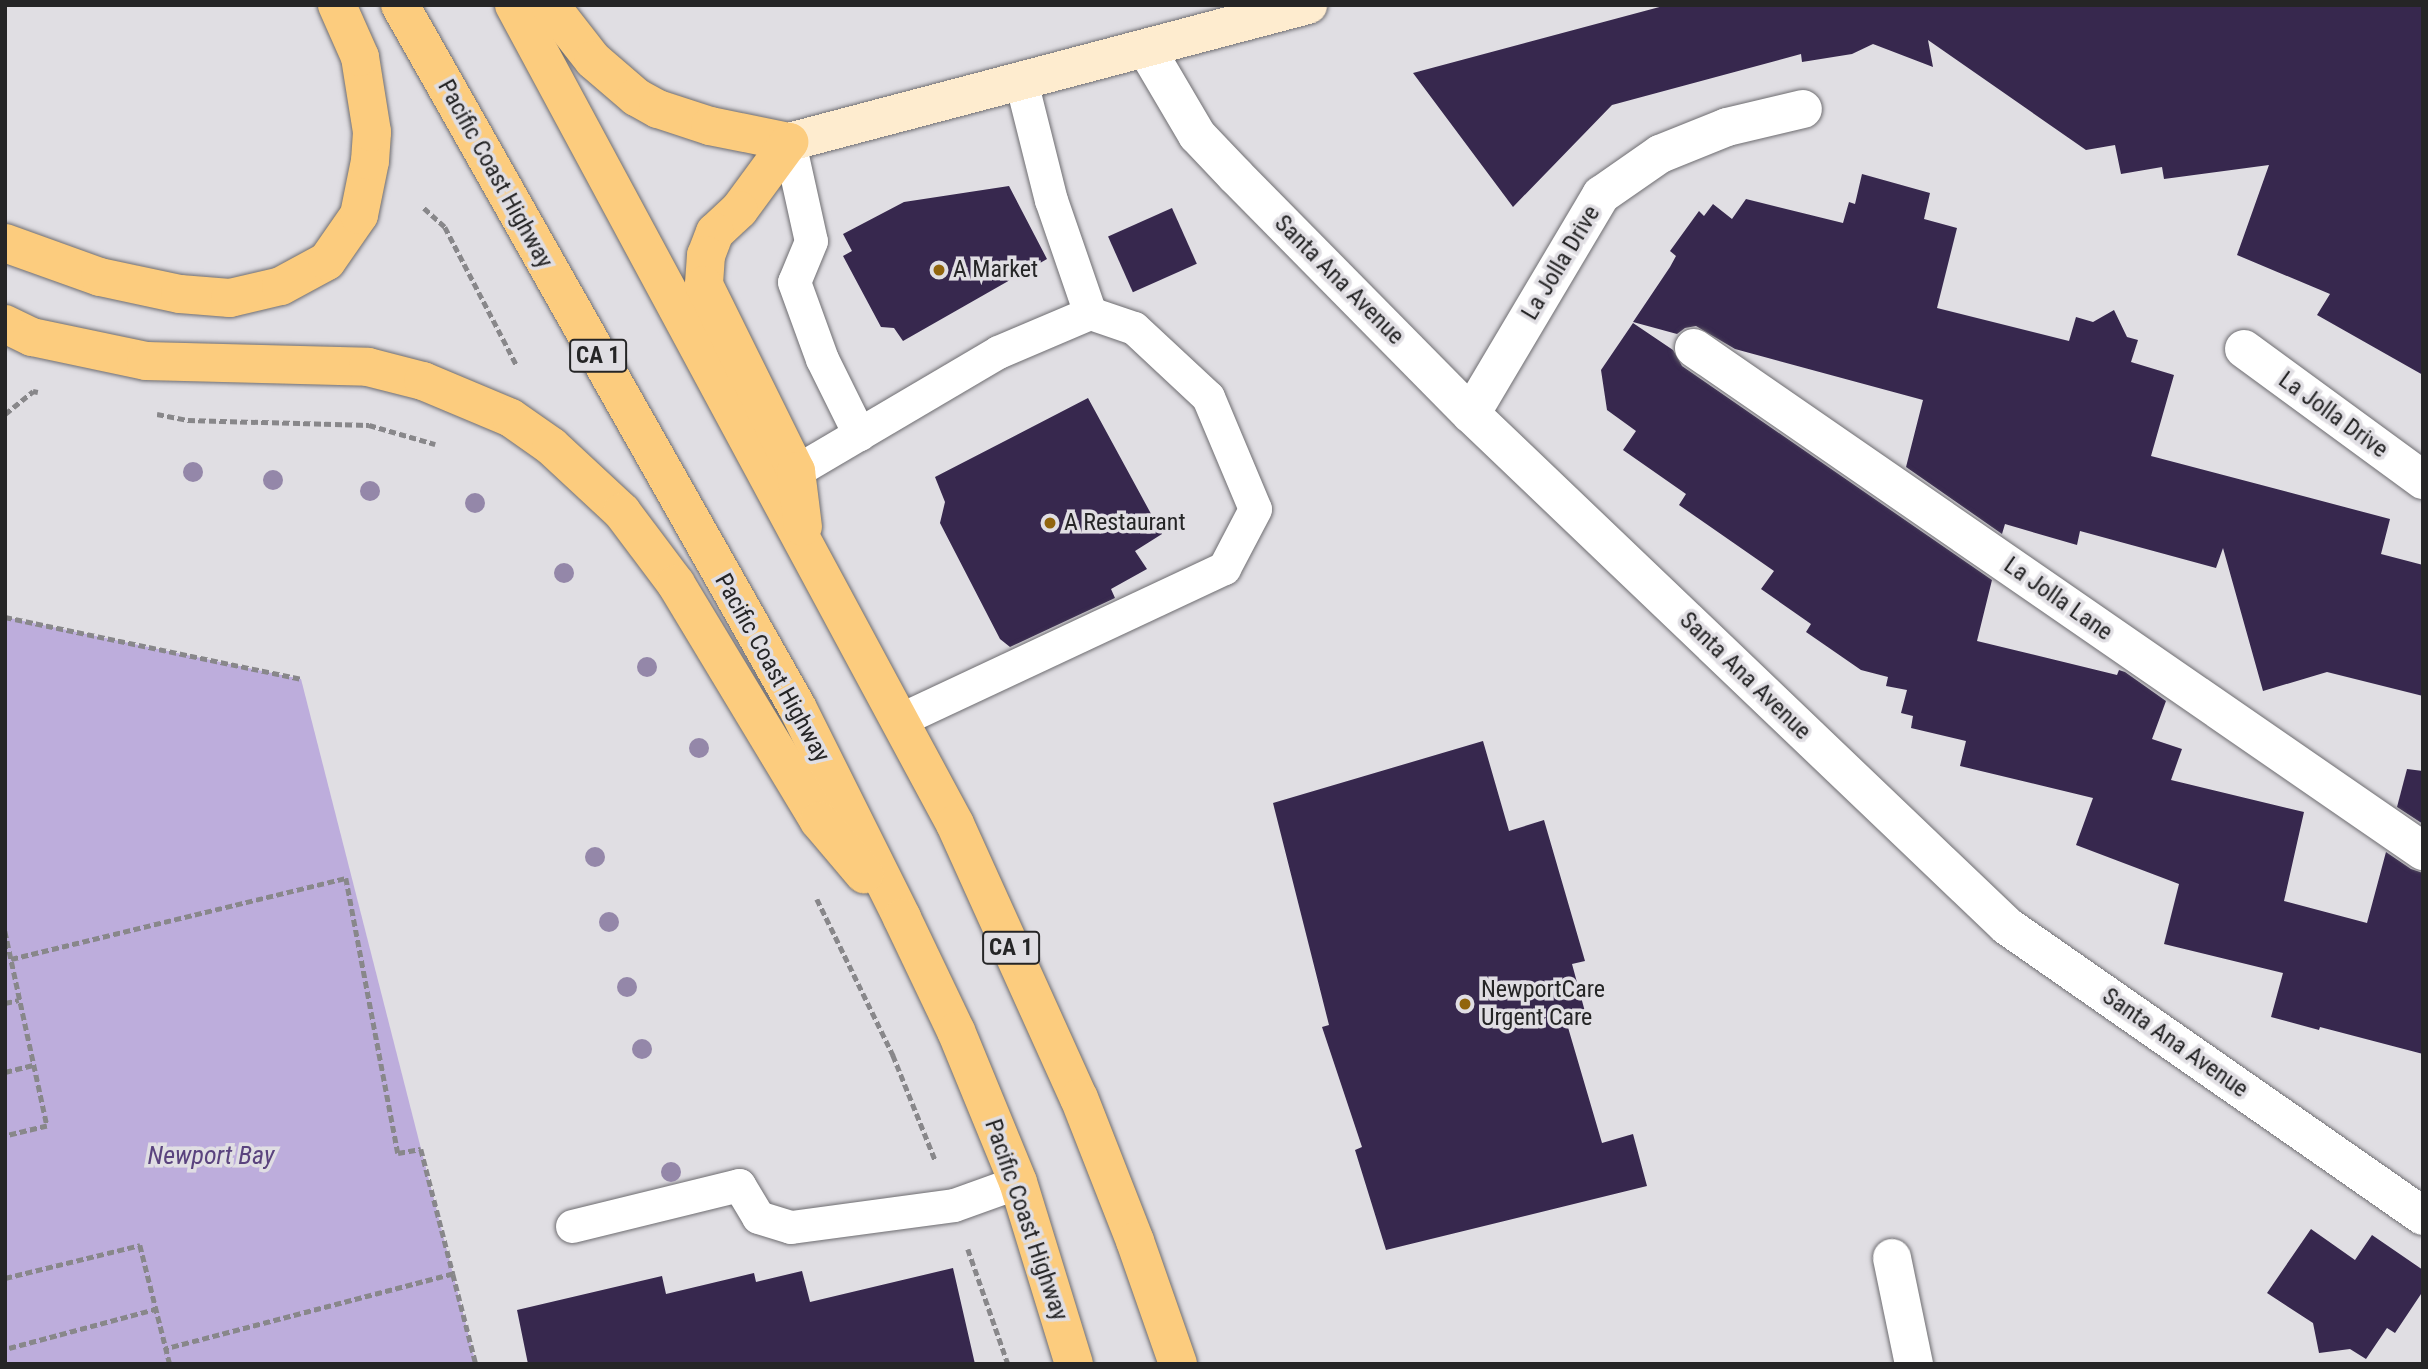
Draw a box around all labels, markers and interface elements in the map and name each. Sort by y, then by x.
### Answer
street label: Pacific Coast Highway [431,75,559,273]
street label: La Jolla Drive [1516,201,1606,325]
street label: Santa Ana Avenue [1268,209,1410,351]
place label: A Market [953,256,1038,284]
marker: A Market [931,262,947,278]
road number: CA 1 [568,336,628,376]
street label: La Jolla Drive [2273,366,2393,464]
place label: A Restaurant [1064,509,1186,537]
marker: A Restaurant [1042,515,1058,531]
street label: La Jolla Lane [1998,551,2118,647]
street label: Pacific Coast Highway [708,569,836,767]
street label: Santa Ana Avenue [1673,606,1817,746]
road number: CA 1 [981,928,1041,967]
place label: NewportCare Urgent Care [1481,976,1605,1032]
street label: Santa Ana Avenue [2097,982,2253,1104]
marker: NewportCare Urgent Care [1455,994,1475,1014]
street label: Pacific Coast Highway [978,1116,1074,1324]
water label: Newport Bay [148,1140,274,1172]

